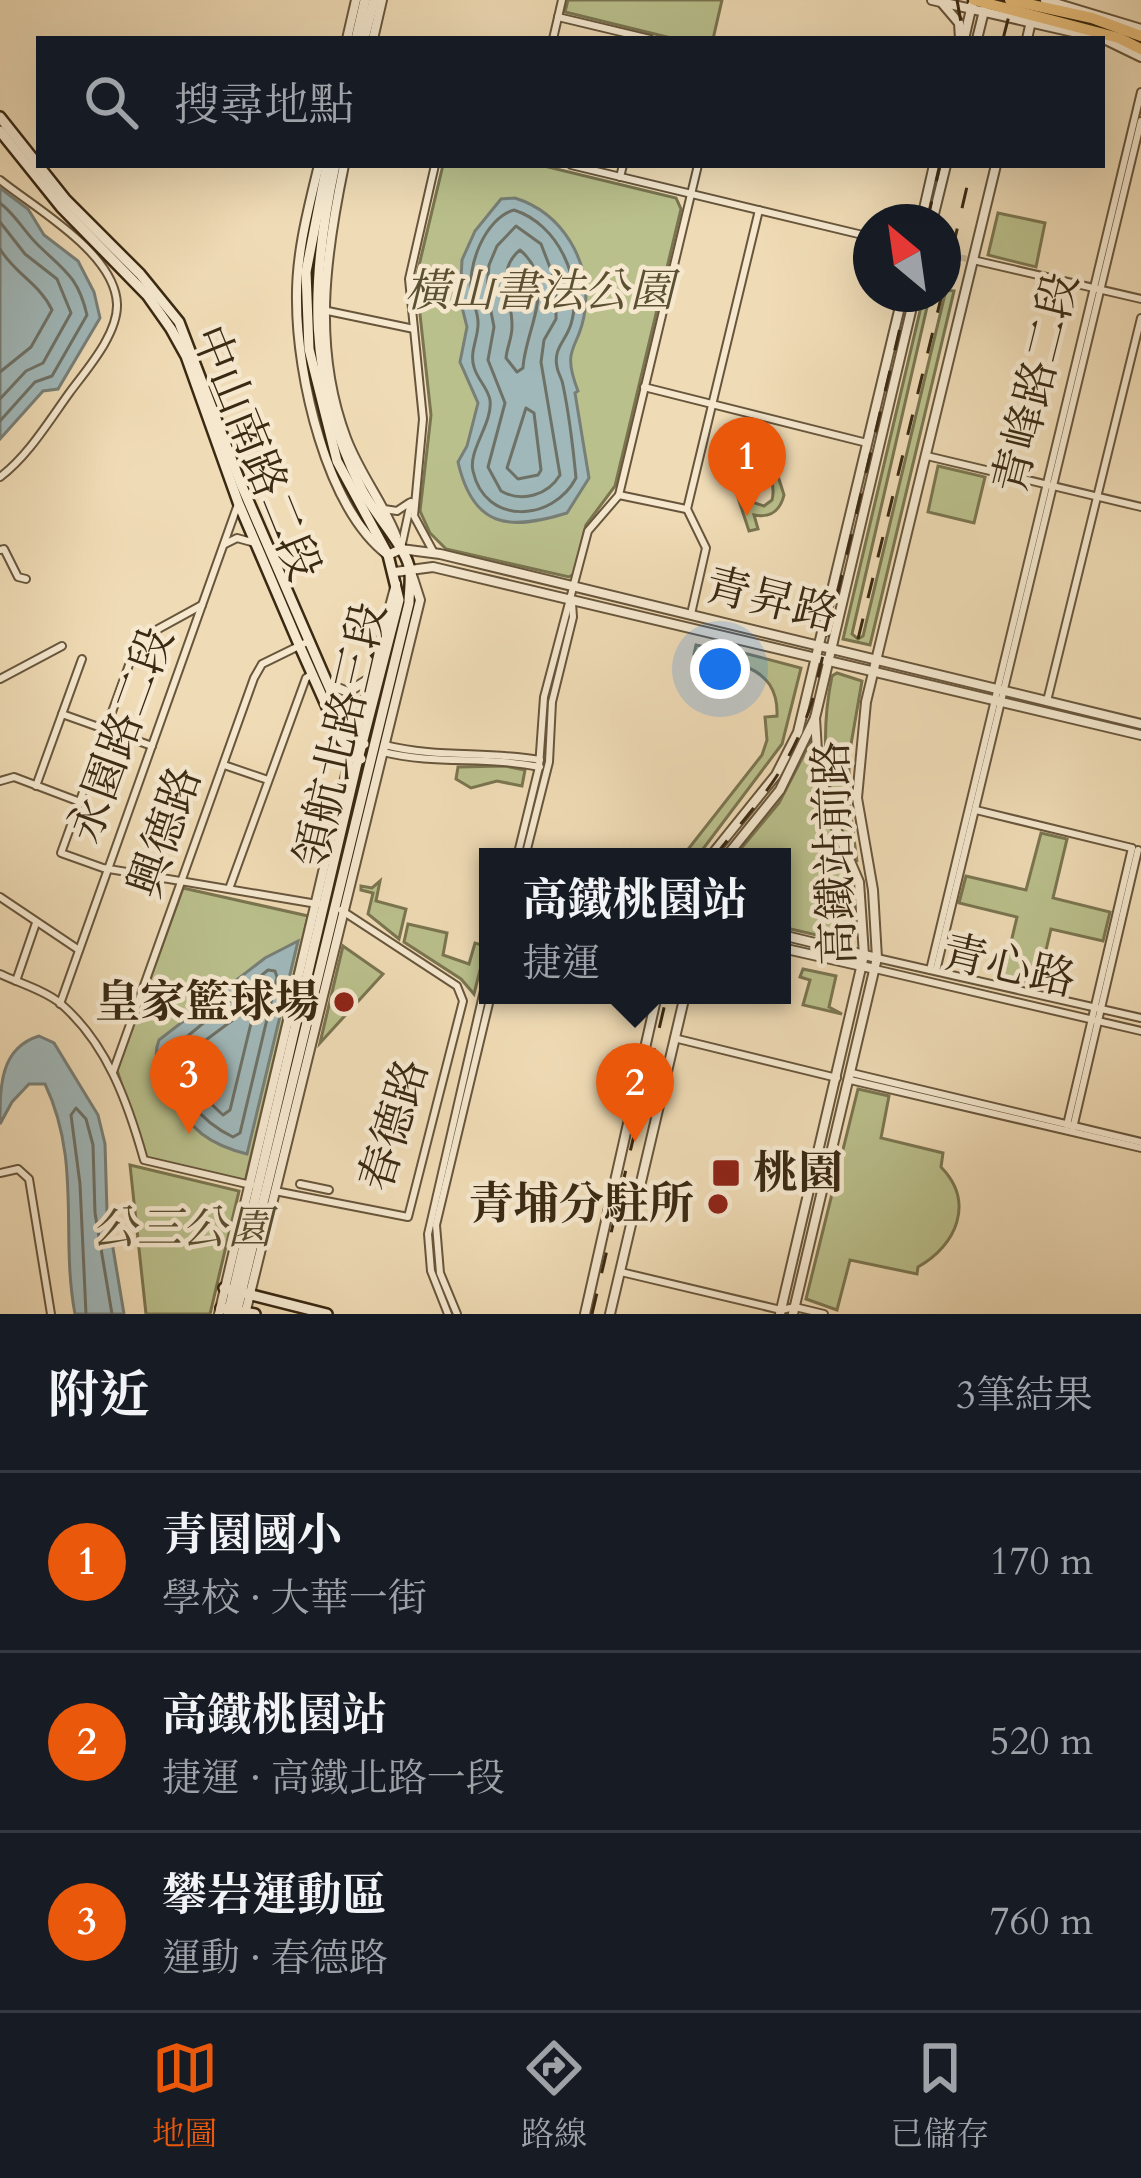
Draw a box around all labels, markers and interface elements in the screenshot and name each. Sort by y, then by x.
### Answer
search box [36,36,1105,168]
icon: search [78,69,144,135]
text: 搜尋地點 [174,75,354,136]
north arrow [853,204,961,312]
park label: 橫山書法公園 [404,261,680,322]
street label: 青峰路二段 [979,266,1093,500]
street label: 中山南路二段 [177,316,335,590]
pin: 1 [708,417,786,516]
street label: 青昇路 [699,554,845,646]
street label: 領航北路三段 [281,597,401,873]
street label: 永園路二段 [54,619,188,851]
your location [690,639,750,699]
street label: 高鐵站前路 [801,739,869,967]
street label: 興德路 [114,758,216,906]
popup [479,848,791,1004]
text: 高鐵桃園站 [522,870,748,931]
street label: 青心路 [936,921,1082,1011]
text: 捷運 [522,937,601,990]
place label: 皇家籃球場 [95,972,320,1033]
marker: 皇家籃球場 [331,989,357,1015]
pin: 3 [150,1035,228,1134]
pin: 2 [596,1043,674,1142]
street label: 春德路 [345,1052,443,1198]
place label: 桃園 [753,1143,843,1204]
marker: 桃園 [710,1157,742,1189]
place label: 青埔分駐所 [469,1174,694,1235]
marker: 青埔分駐所 [705,1191,731,1217]
park label: 公三公園 [92,1198,278,1259]
text: 附近 [48,1361,150,1431]
text: 3筆結果 [956,1369,1093,1422]
text: 青園國小 [162,1505,342,1566]
text: 1 [77,1535,97,1588]
text: 170 m [990,1535,1093,1588]
text: 學校 · 大華一街 [162,1572,427,1625]
text: 高鐵桃園站 [162,1685,387,1746]
text: 2 [77,1715,97,1768]
text: 520 m [990,1715,1093,1768]
text: 捷運 · 高鐵北路一段 [162,1752,505,1805]
text: 攀岩運動區 [162,1865,387,1926]
text: 3 [77,1895,97,1948]
text: 760 m [990,1895,1093,1948]
text: 運動 · 春德路 [162,1932,388,1985]
tab: 地圖 [152,2035,218,2157]
tab: 路線 [521,2035,587,2157]
tab: 已儲存 [890,2035,989,2157]

